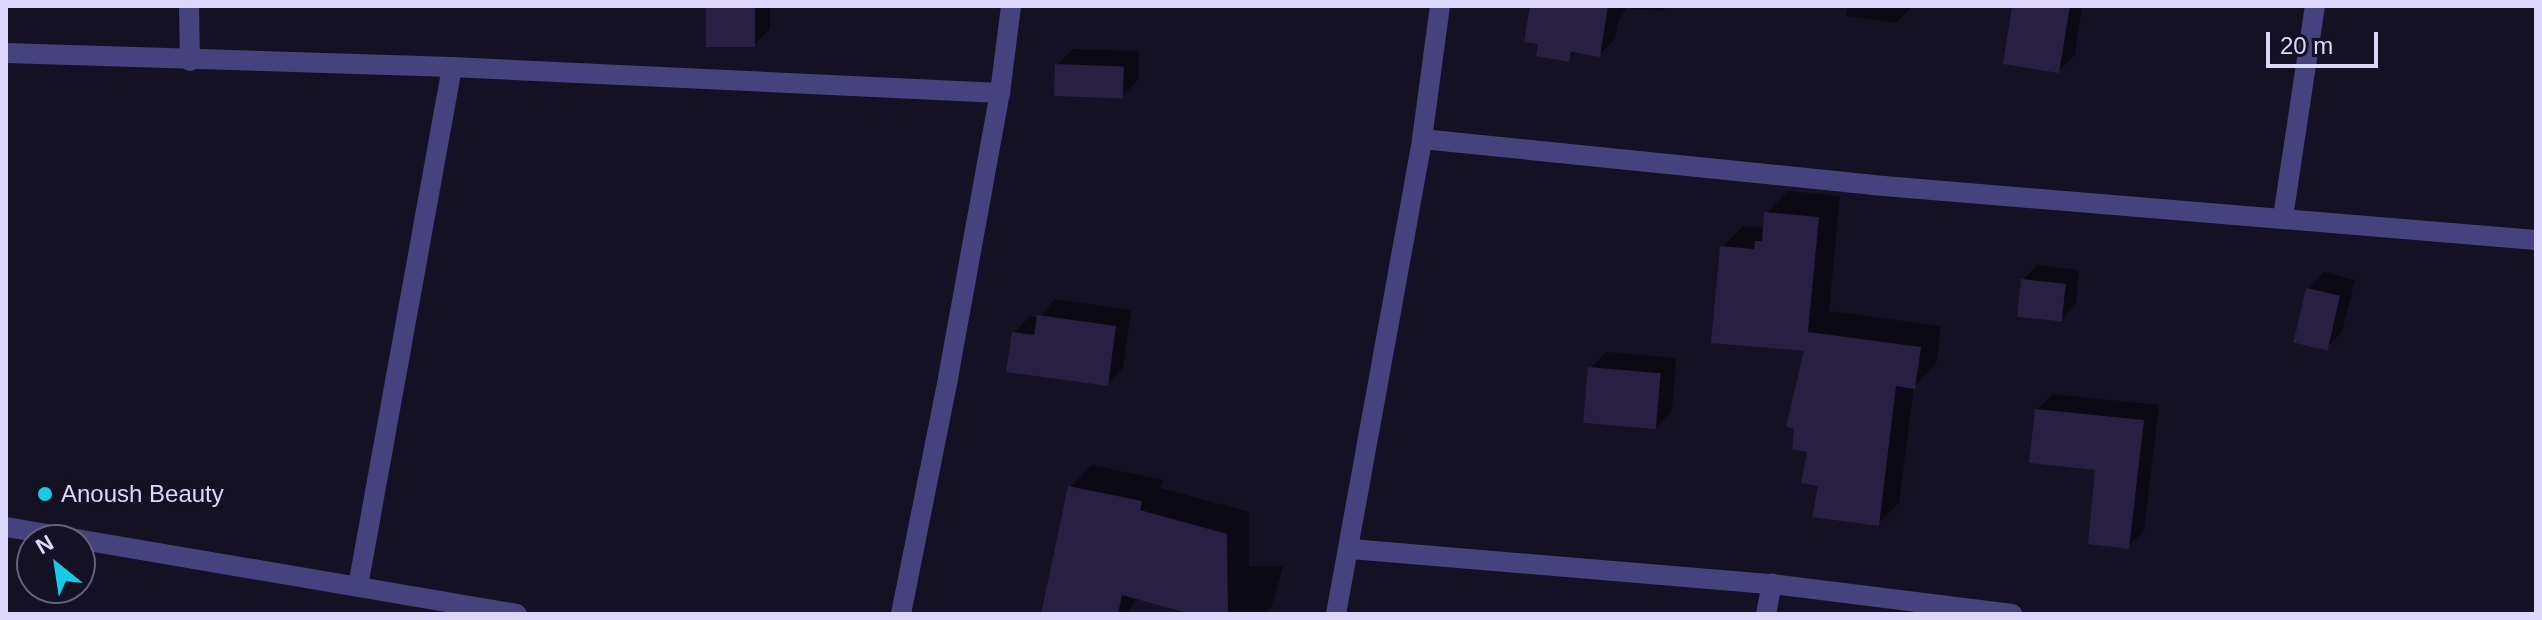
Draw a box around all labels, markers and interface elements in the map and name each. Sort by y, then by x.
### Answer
scale bar [2270,16,2382,66]
text: 20 m [2280,32,2333,59]
place label: Anoush Beauty [61,480,224,508]
marker: Anoush Beauty [36,485,54,503]
north arrow [16,524,96,604]
text: N [32,530,58,559]

